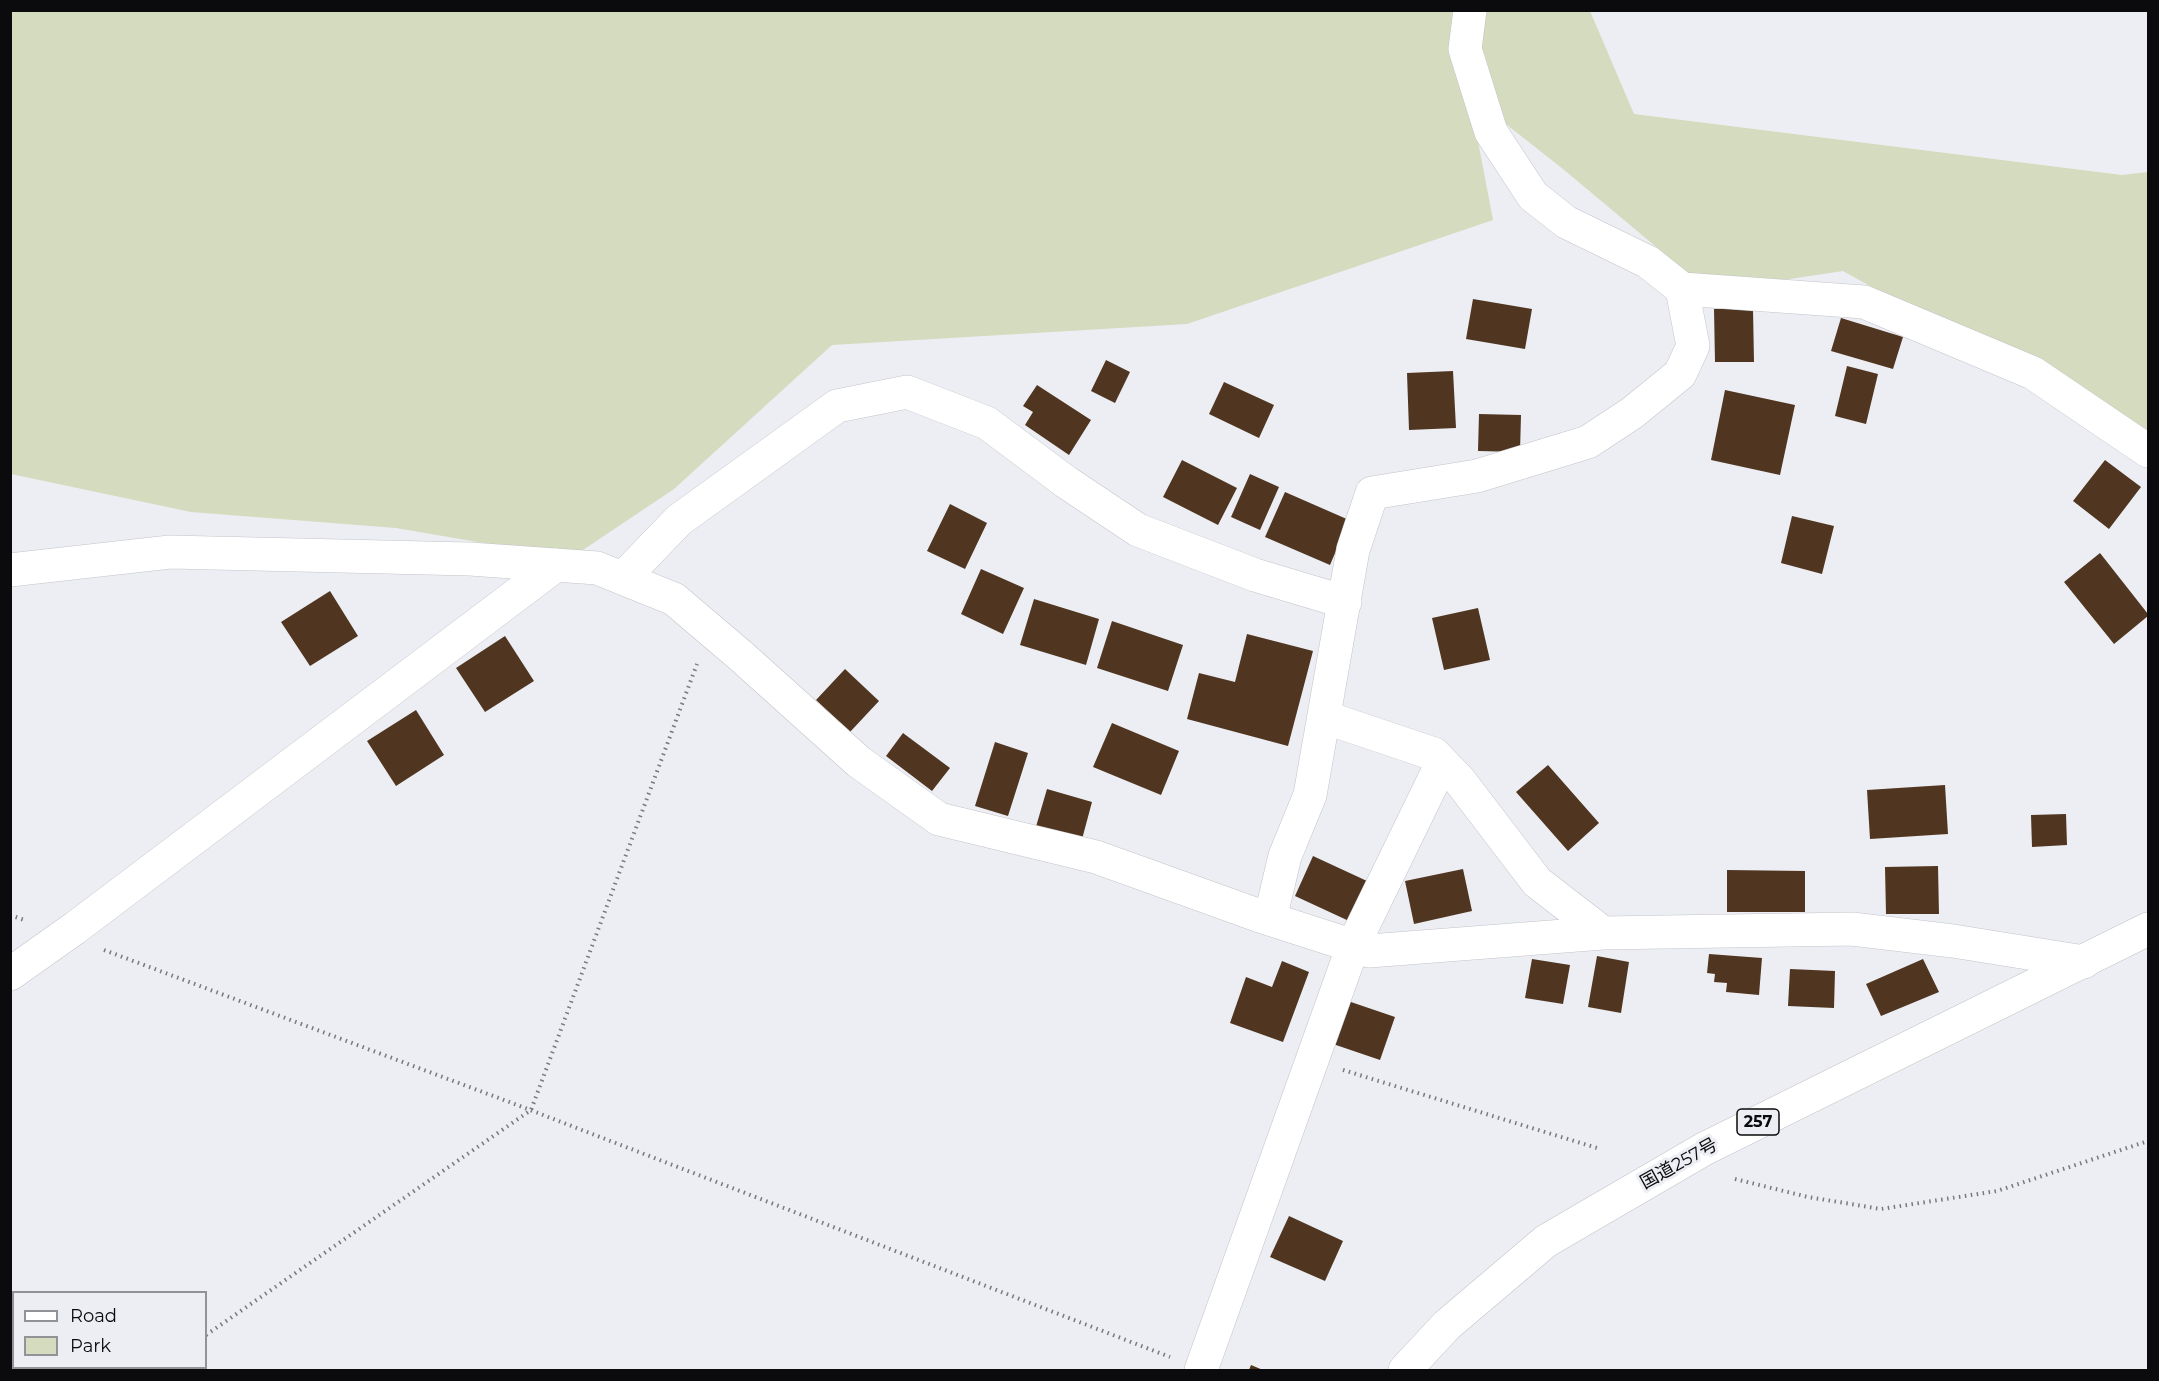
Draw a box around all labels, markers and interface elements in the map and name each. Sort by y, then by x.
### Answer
road number: 257 [1737,1109,1779,1135]
street label: 国道257号 [1637,1134,1721,1194]
legend [12,1291,207,1369]
text: Road [70,1305,117,1327]
text: Park [70,1335,111,1357]

